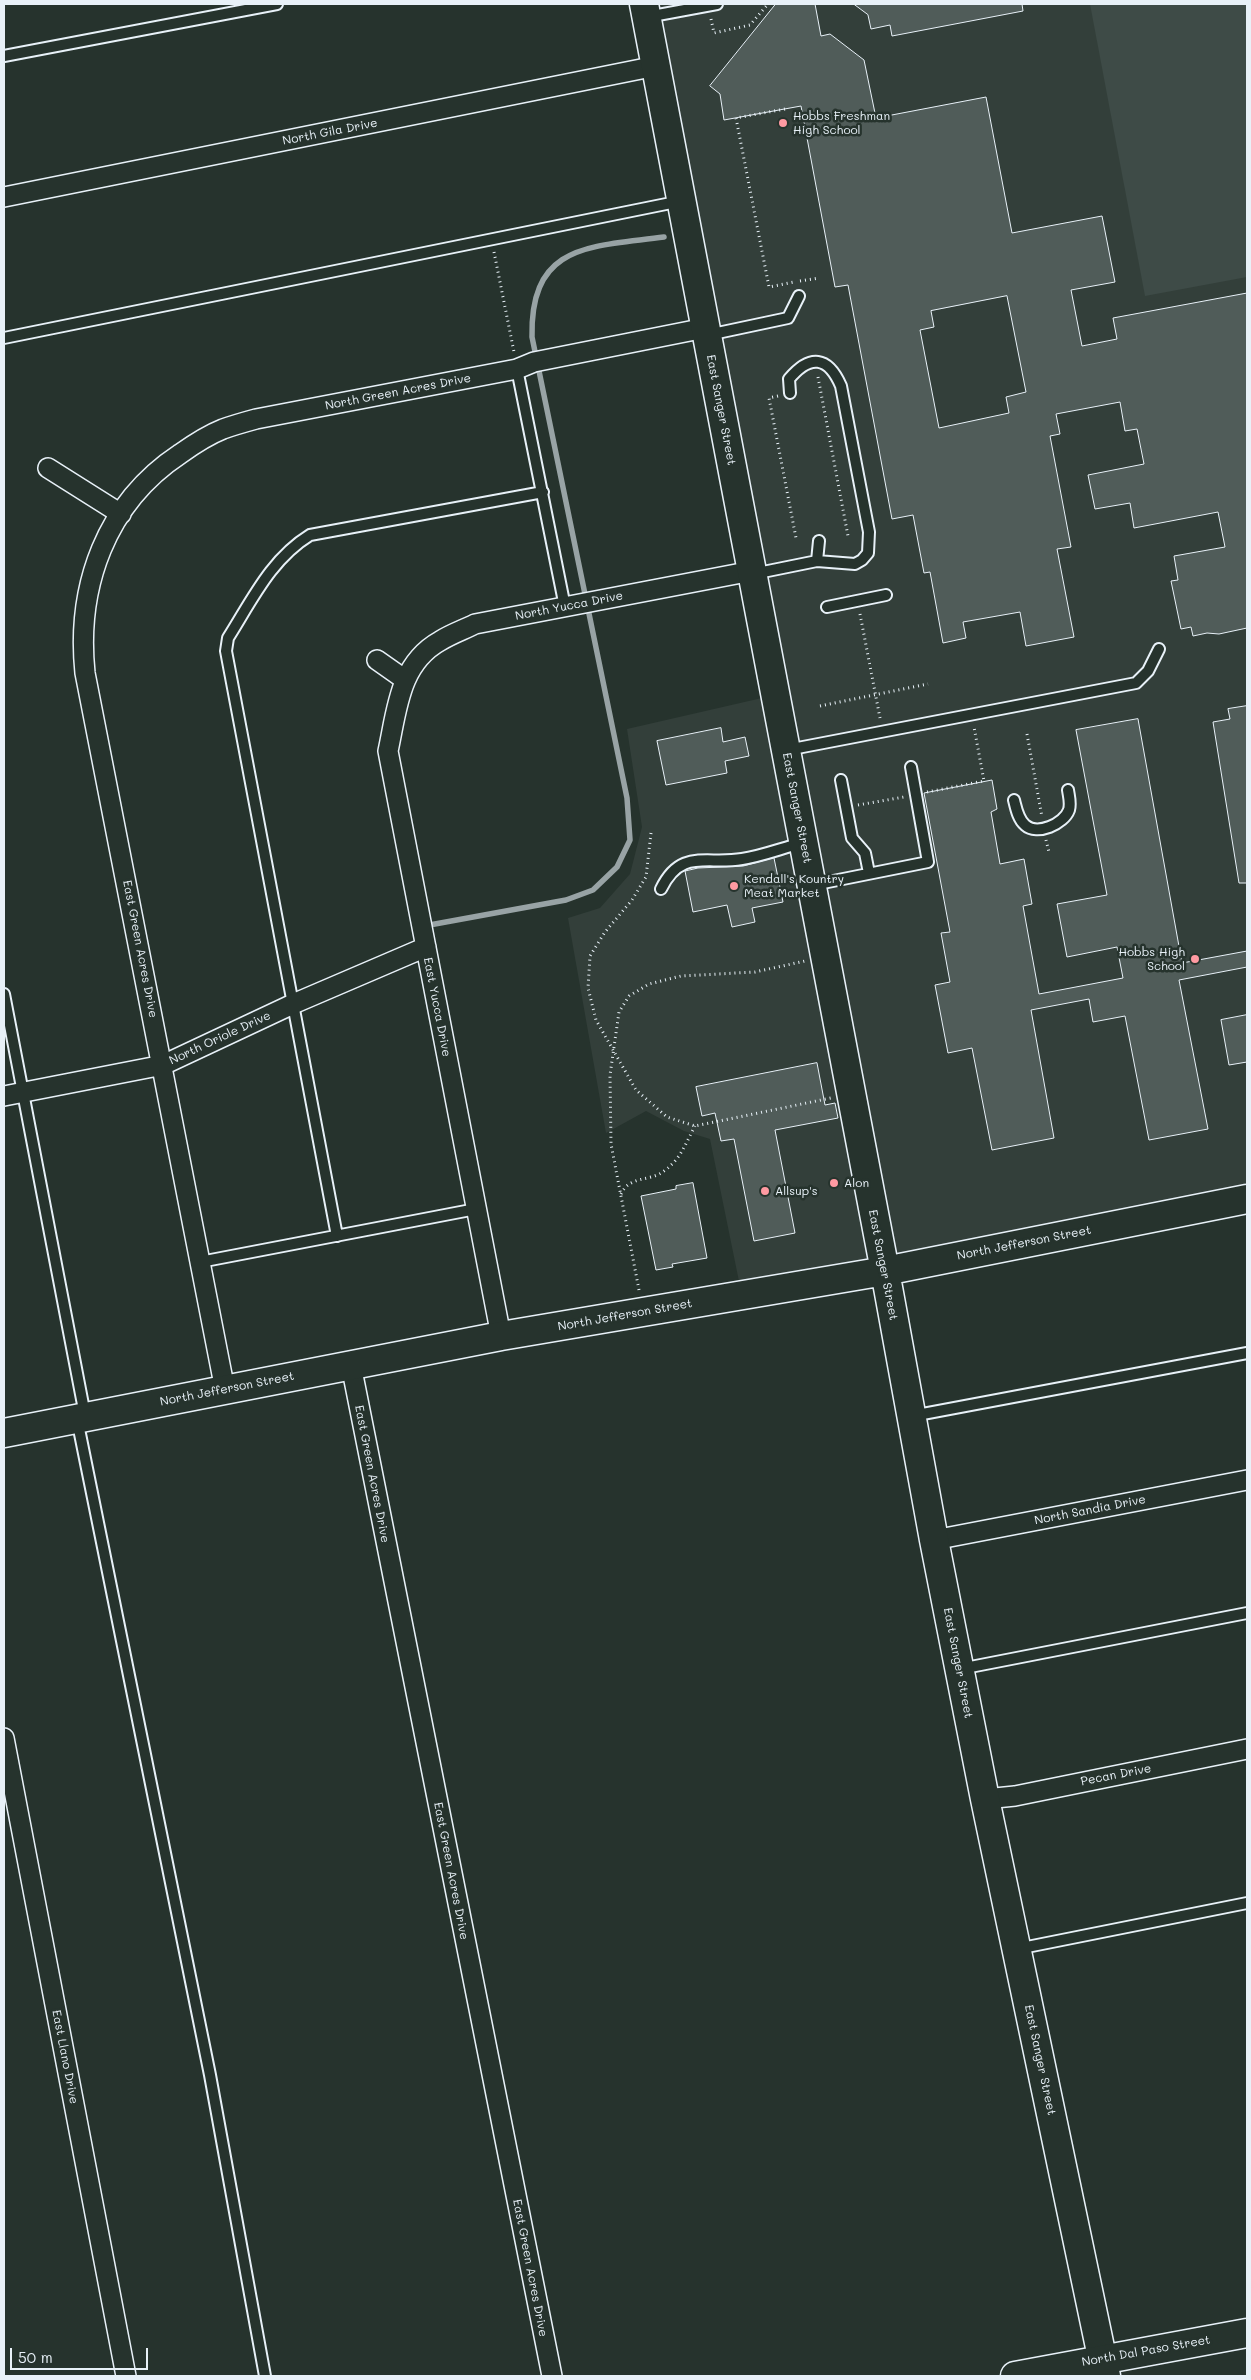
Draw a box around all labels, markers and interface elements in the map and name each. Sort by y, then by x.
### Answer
place label: Hobbs Freshman High School [793,109,890,137]
street label: North Gila Drive [281,116,379,148]
marker: Hobbs Freshman High School [777,117,789,129]
street label: East Sanger Street [703,353,739,467]
street label: North Green Acres Drive [324,371,472,413]
street label: North Yucca Drive [514,588,624,624]
street label: East Sanger Street [779,751,815,865]
place label: Kendall's Kountry Meat Market [744,872,844,900]
street label: East Green Acres Drive [120,879,160,1019]
marker: Kendall's Kountry Meat Market [728,880,740,892]
place label: Hobbs High School [1118,945,1185,973]
marker: Hobbs High School [1189,953,1201,965]
street label: East Yucca Drive [420,956,454,1058]
street label: North Oriole Drive [167,1008,273,1068]
place label: Alon [844,1176,869,1190]
marker: Alon [828,1177,840,1189]
place label: Allsup's [775,1184,818,1198]
marker: Allsup's [759,1185,771,1197]
street label: East Sanger Street [865,1208,901,1322]
street label: North Jefferson Street [956,1223,1092,1263]
street label: North Jefferson Street [557,1296,693,1334]
street label: North Jefferson Street [159,1369,295,1409]
street label: East Green Acres Drive [352,1404,392,1544]
street label: North Sandia Drive [1033,1492,1147,1528]
street label: East Sanger Street [940,1606,976,1720]
street label: Pecan Drive [1080,1761,1152,1789]
street label: East Green Acres Drive [431,1801,471,1941]
street label: East Sanger Street [1021,2003,1059,2117]
street label: East Llano Drive [49,2009,81,2105]
street label: East Green Acres Drive [510,2198,550,2338]
street label: North Dal Paso Street [1081,2333,1211,2369]
scale bar [12,2338,150,2370]
text: 50 m [18,2347,53,2367]

